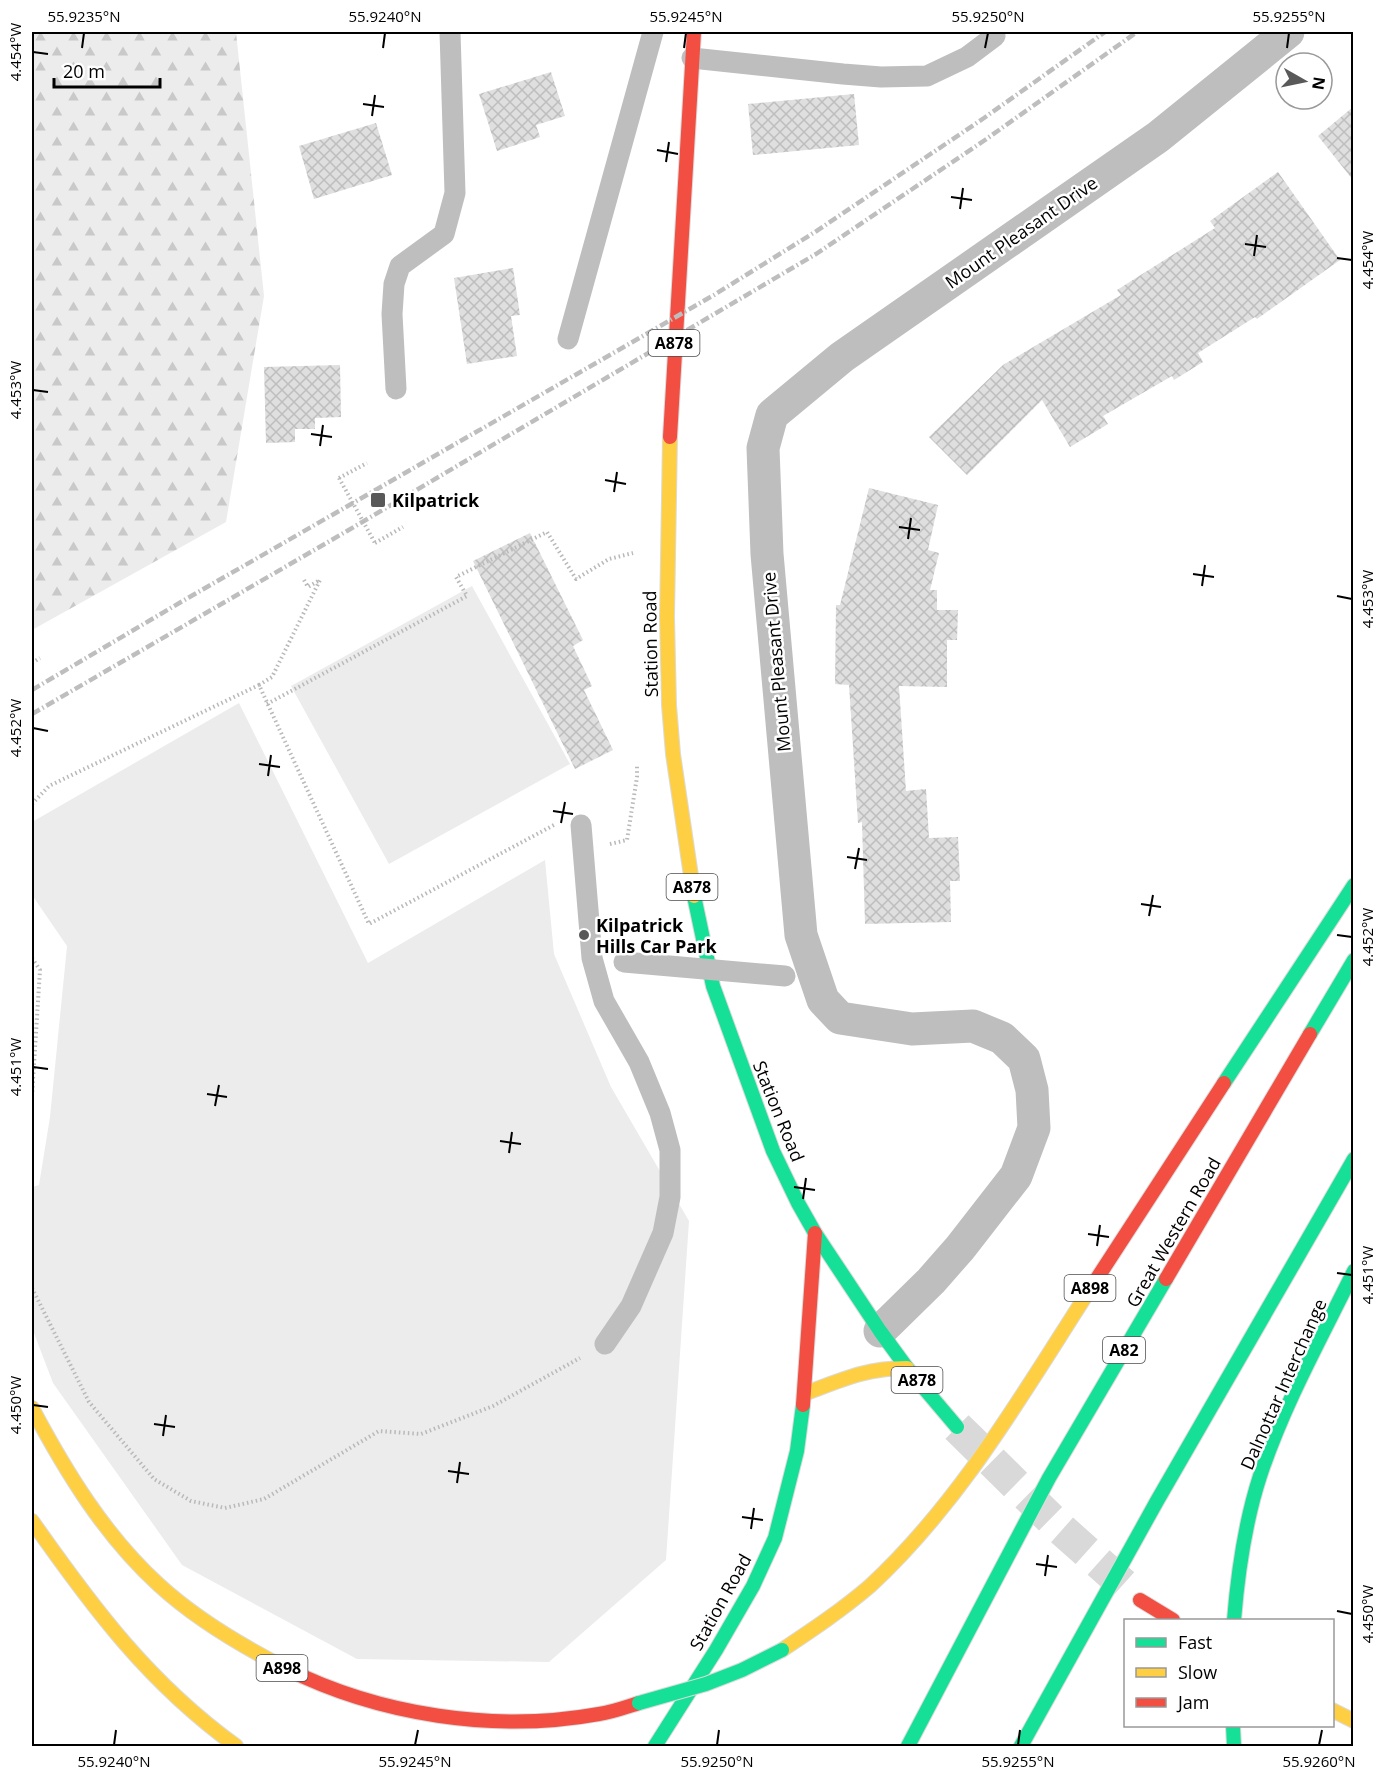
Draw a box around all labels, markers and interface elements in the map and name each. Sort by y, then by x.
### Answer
text: 55.9235°N [47,6,121,26]
text: 55.9240°N [348,6,422,26]
text: 55.9245°N [649,6,723,26]
text: 55.9250°N [951,6,1025,26]
text: 55.9255°N [1252,6,1326,26]
text: 4.454°W [5,23,25,81]
scale bar [54,51,160,89]
north arrow [1274,51,1334,111]
text: 20 m [63,59,105,83]
text: N [1307,75,1331,91]
street label: Mount Pleasant Drive [940,170,1102,294]
text: 4.454°W [1357,231,1377,289]
road number: A878 [648,330,700,356]
text: 4.453°W [5,361,25,419]
place label: Kilpatrick [392,488,480,512]
marker: Kilpatrick [369,491,387,509]
text: 4.453°W [1357,570,1377,628]
street label: Mount Pleasant Drive [756,571,796,753]
street label: Station Road [637,590,663,698]
text: 4.452°W [5,699,25,757]
road number: A878 [666,874,718,900]
text: 4.452°W [1357,908,1377,966]
place label: Kilpatrick Hills Car Park [596,913,717,958]
marker: Kilpatrick Hills Car Park [577,928,591,942]
text: 4.451°W [5,1038,25,1096]
street label: Station Road [748,1057,810,1165]
street label: Great Western Road [1120,1153,1226,1311]
text: 4.451°W [1357,1246,1377,1304]
road number: A898 [1064,1275,1116,1301]
street label: Dalnottar Interchange [1234,1295,1332,1473]
road number: A82 [1103,1337,1145,1363]
road number: A878 [892,1367,942,1393]
text: 4.450°W [5,1376,25,1434]
street label: Station Road [684,1549,756,1655]
text: 4.450°W [1357,1585,1377,1643]
legend [1124,1619,1334,1727]
text: Fast [1178,1630,1212,1654]
road number: A898 [256,1655,308,1681]
text: Slow [1178,1660,1217,1684]
text: Jam [1176,1690,1210,1714]
text: 55.9240°N [77,1751,151,1771]
text: 55.9245°N [378,1751,452,1771]
text: 55.9250°N [680,1751,754,1771]
text: 55.9255°N [981,1751,1055,1771]
text: 55.9260°N [1282,1751,1356,1771]

